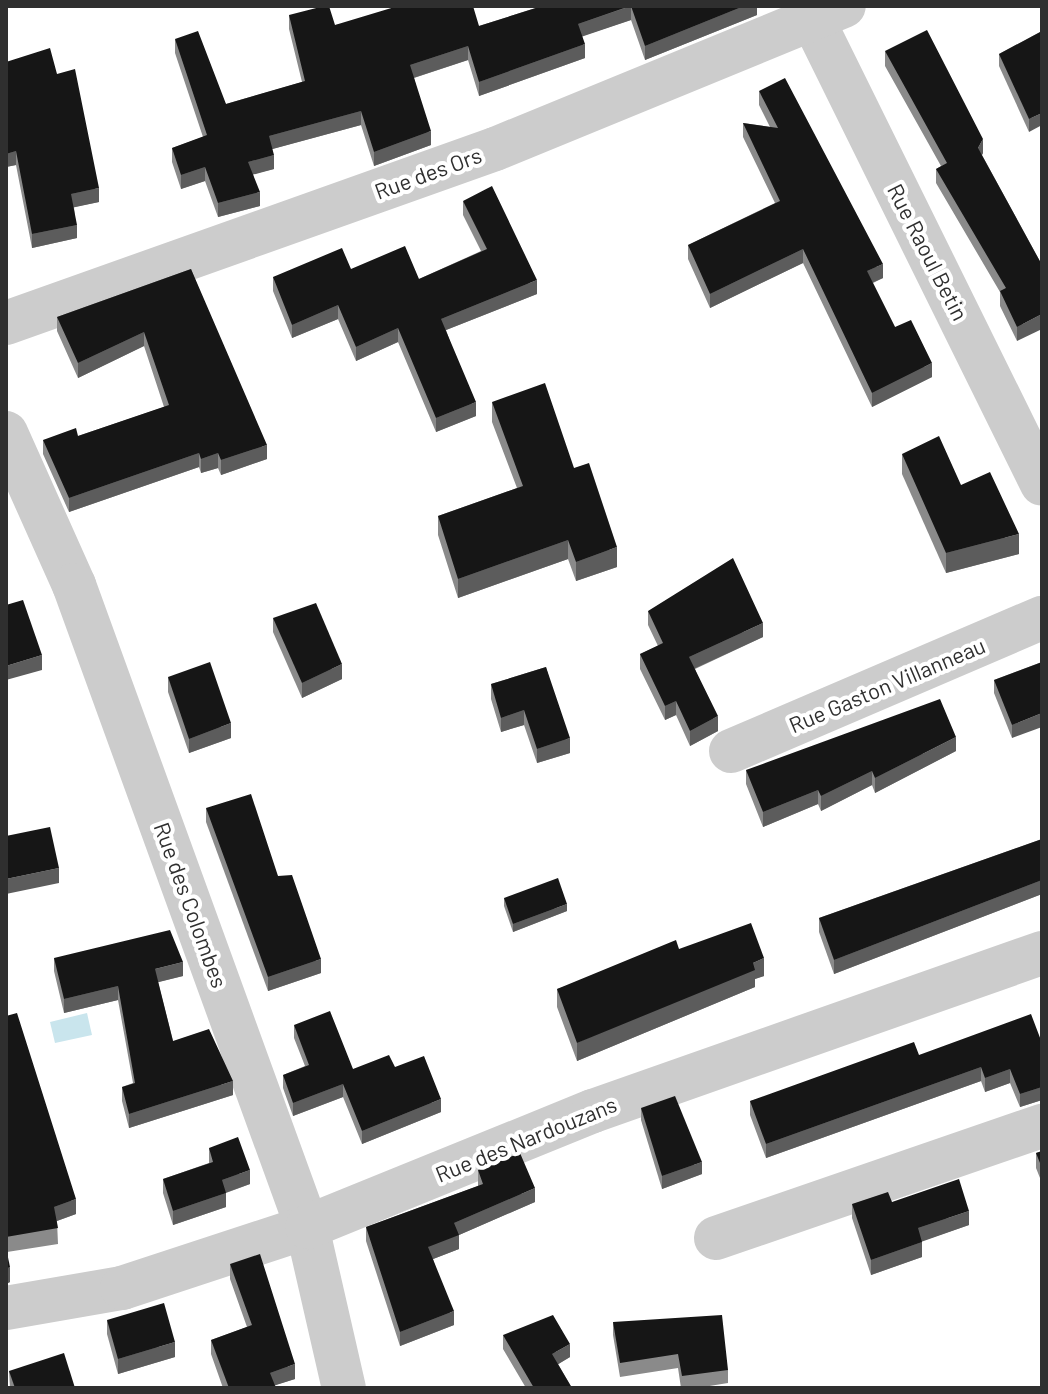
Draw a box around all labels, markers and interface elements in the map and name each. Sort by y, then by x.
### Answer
street label: Rue des Ors [371,141,485,205]
street label: Rue Raoul Betin [882,179,974,325]
street label: Rue Gaston Villanneau [785,632,989,738]
street label: Rue des Colombes [149,819,233,991]
street label: Rue des Nardouzans [431,1091,621,1187]

